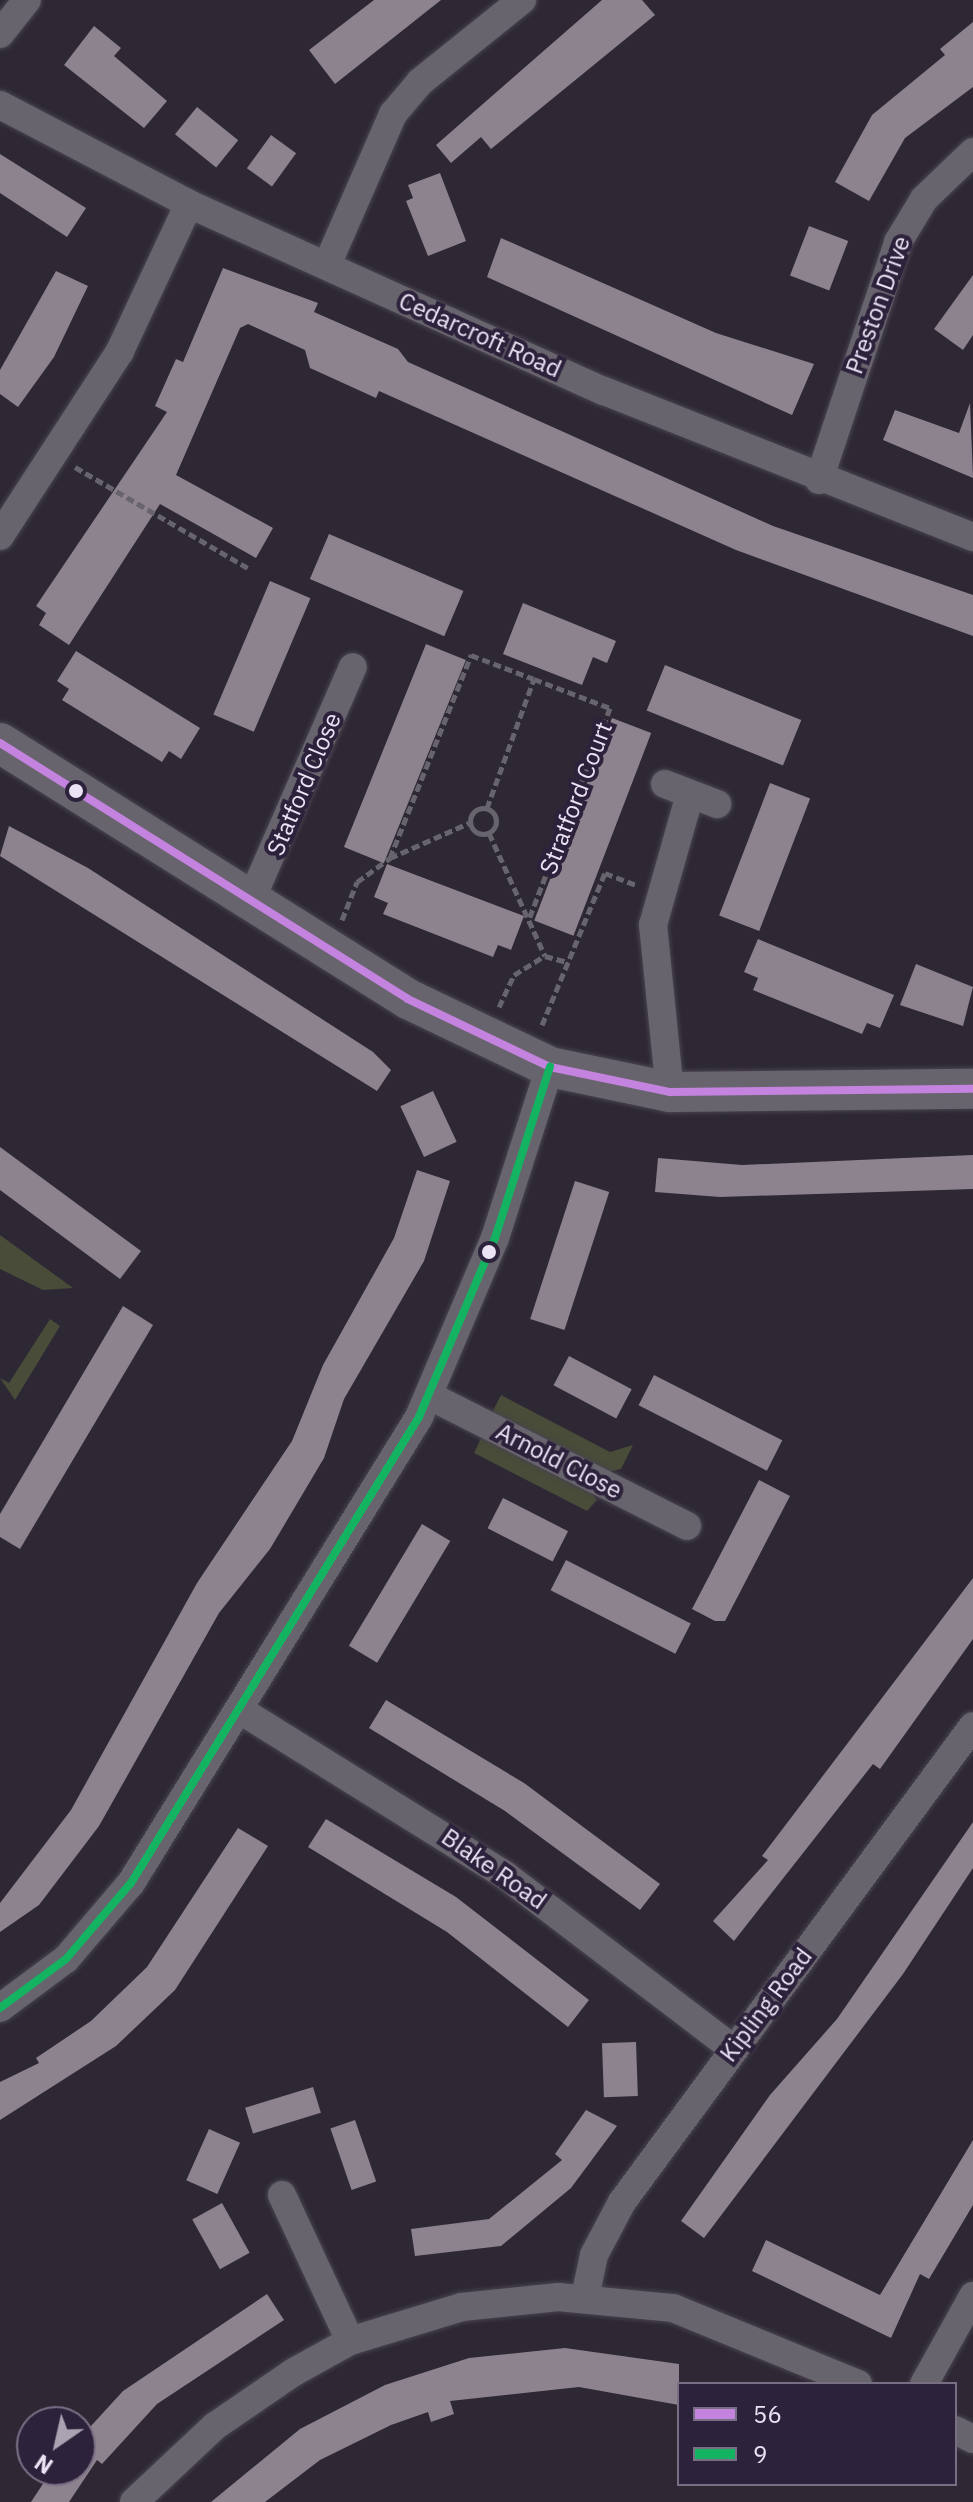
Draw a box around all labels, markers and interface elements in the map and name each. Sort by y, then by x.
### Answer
street label: Preston Drive [840,232,916,378]
street label: Cedarcroft Road [394,286,566,384]
street label: Statford Close [261,708,347,860]
street label: Stratford Court [534,718,618,878]
unlabelled marker [68,783,84,799]
unlabelled marker [481,1244,497,1260]
street label: Arnold Close [491,1417,627,1505]
street label: Blake Road [436,1822,552,1916]
street label: Kipling Road [714,1943,818,2067]
legend [677,2382,957,2486]
text: 56 [753,2398,782,2430]
north arrow [16,2406,96,2486]
text: 9 [753,2438,767,2470]
text: N [29,2448,58,2481]

